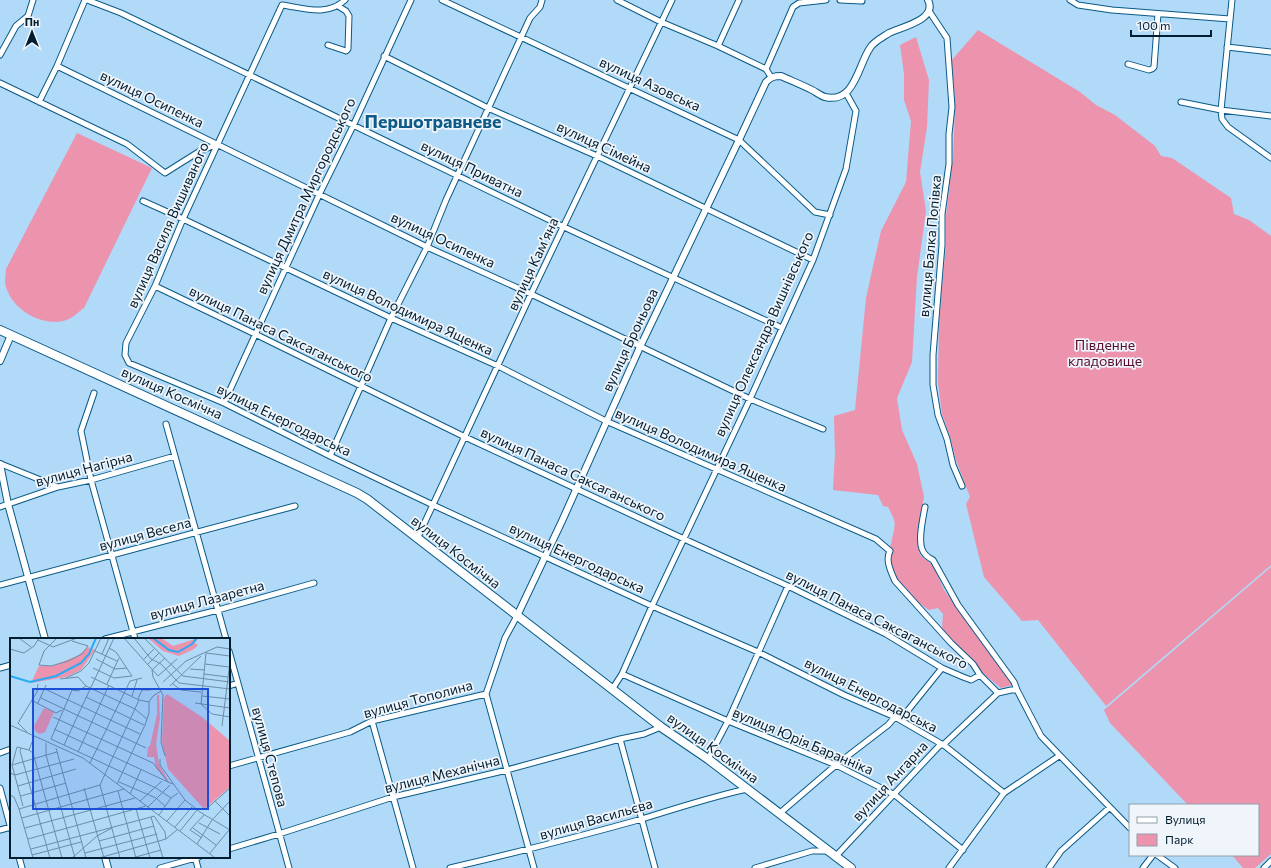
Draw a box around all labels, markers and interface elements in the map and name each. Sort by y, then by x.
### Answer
north arrow [12,12,52,52]
scale bar [1131,12,1211,38]
text: Пн [25,15,39,28]
text: 100 m [1137,18,1171,32]
street label: вулиця Азовська [597,53,703,114]
street label: вулиця Осипенка [98,66,207,131]
street label: вулиця Дмитра Миргородського [252,95,359,297]
district label: Першотравневе [364,110,502,132]
street label: вулиця Сімейна [554,117,654,176]
street label: вулиця Приватна [418,136,526,201]
street label: вулиця Василя Вишиваного [123,139,212,310]
street label: вулиця Балка Попівка [915,174,944,318]
street label: вулиця Осипенка [388,208,498,271]
street label: вулиця Кам’яна [504,214,562,313]
street label: вулиця Олександра Вишнівського [711,229,817,439]
street label: вулиця Володимира Ященка [320,265,496,359]
street label: вулиця Панаса Саксаганського [187,282,376,385]
street label: вулиця Броньова [598,285,661,394]
park label: Південне кладовище [1068,336,1142,369]
street label: вулиця Космічна [119,363,225,422]
street label: вулиця Енергодарська [214,380,354,459]
street label: вулиця Володимира Ященка [613,404,790,495]
street label: вулиця Панаса Саксаганського [478,423,668,524]
street label: вулиця Нагірна [34,447,134,490]
street label: вулиця Космічна [408,511,504,592]
street label: вулиця Весела [97,513,193,554]
street label: вулиця Енергодарська [507,519,647,596]
street label: вулиця Панаса Саксаганського [783,565,971,672]
street label: вулиця Лазаретна [148,576,266,623]
inset map [10,638,230,858]
street label: вулиця Енергодарська [802,654,941,736]
street label: вулиця Тополина [361,676,474,721]
street label: вулиця Юрія Баранніка [730,703,876,778]
street label: вулиця Степова [249,705,292,809]
street label: вулиця Космічна [664,709,762,786]
street label: вулиця Ангарна [848,737,931,824]
street label: вулиця Механічна [382,751,501,796]
street label: вулиця Васильєва [537,794,654,843]
legend [1129,804,1259,856]
text: Вулиця [1165,812,1206,826]
text: Парк [1165,832,1194,846]

